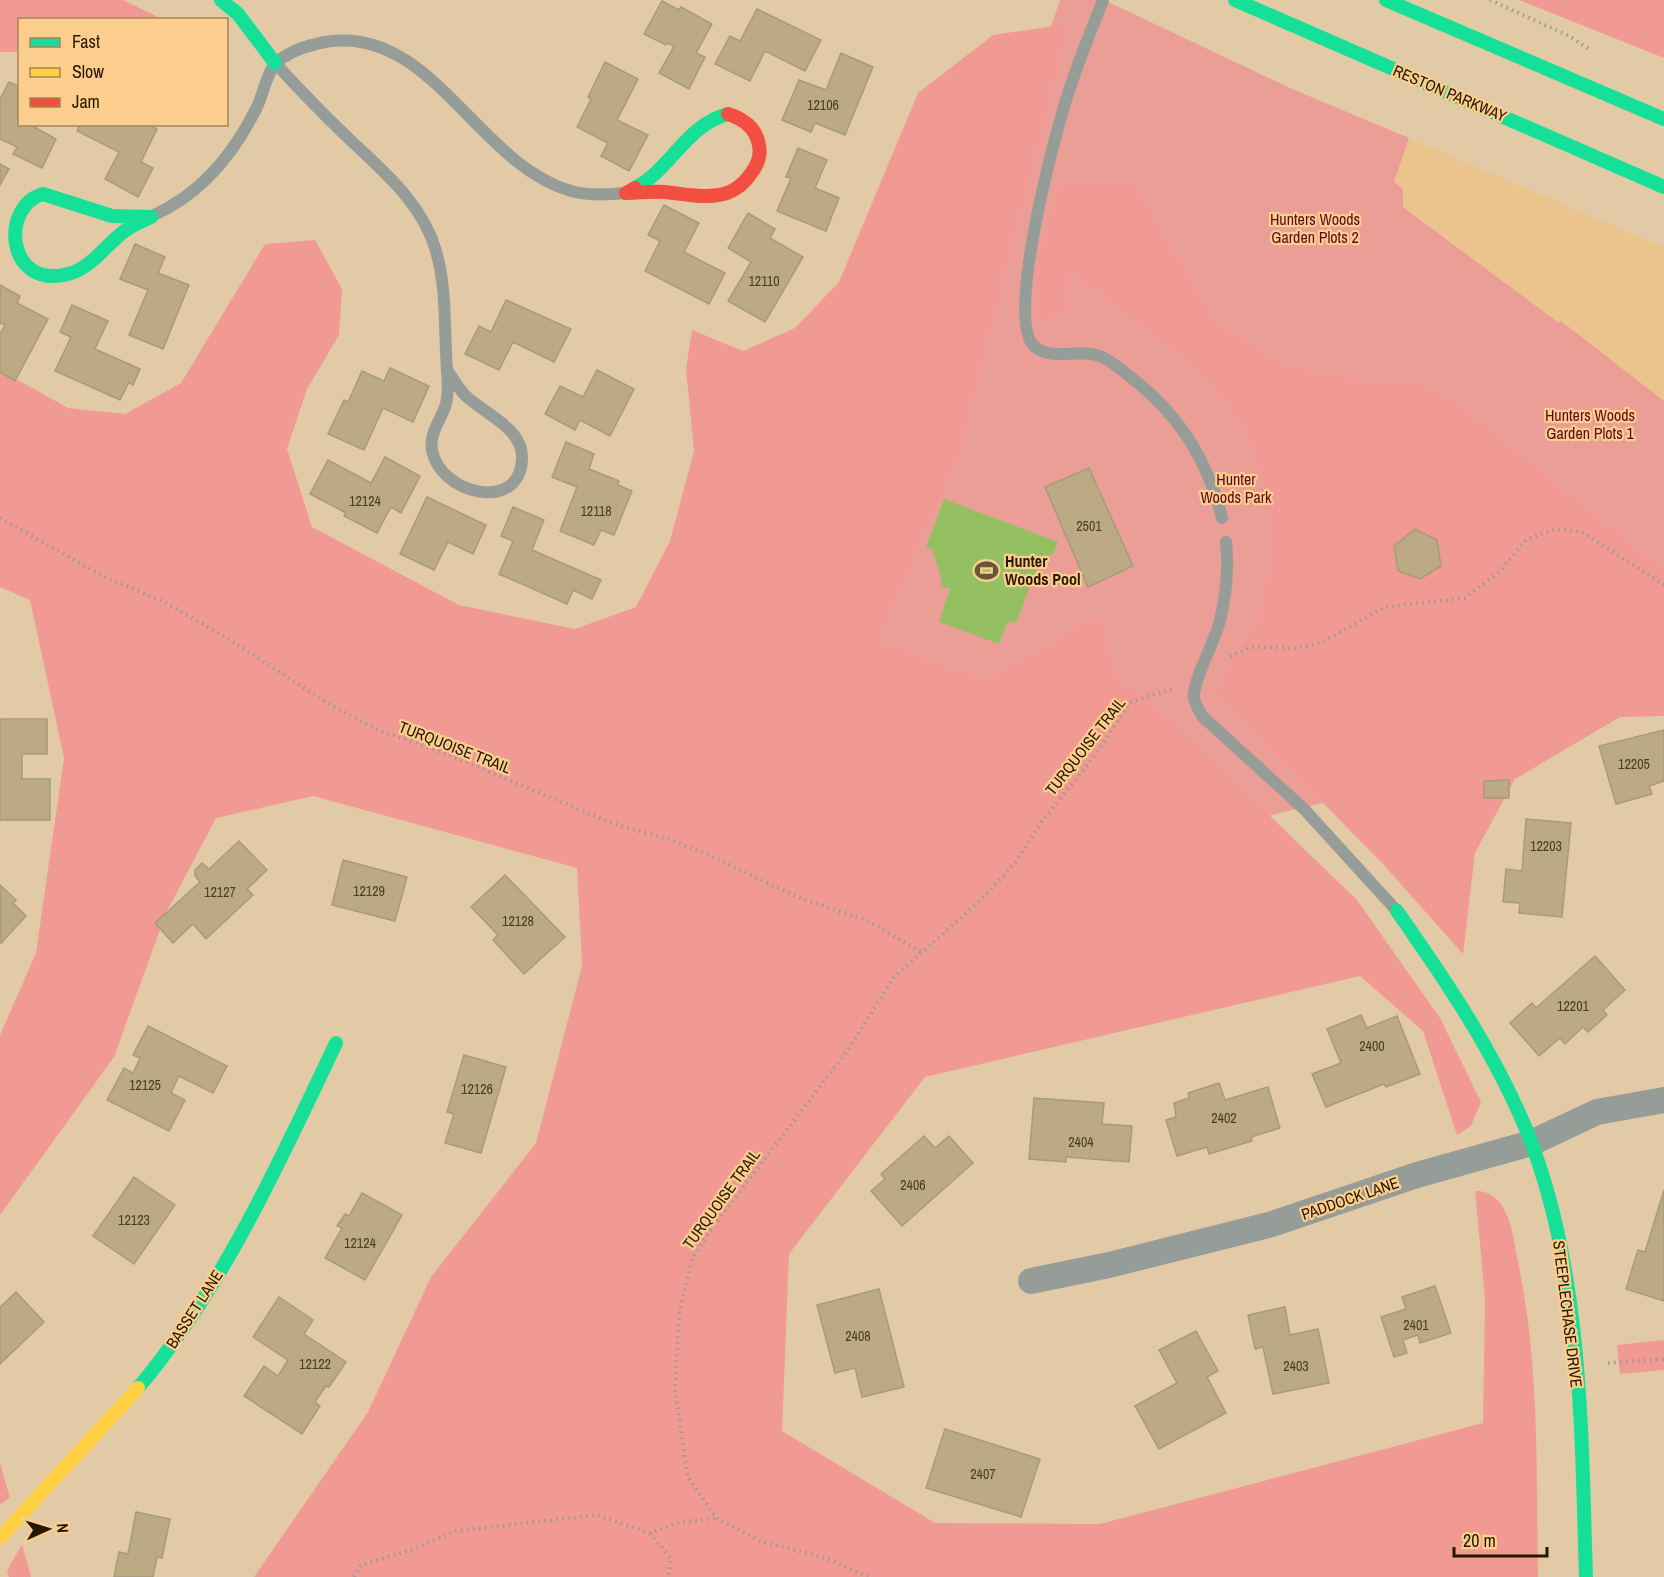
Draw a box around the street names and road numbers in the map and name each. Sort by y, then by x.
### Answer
street label: RESTON PARKWAY [1390,59,1510,127]
street label: TURQUOISE TRAIL [1040,692,1131,800]
street label: TURQUOISE TRAIL [396,715,515,779]
street label: TURQUOISE TRAIL [677,1144,765,1253]
street label: PADDOCK LANE [1298,1171,1402,1225]
street label: STEEPLECHASE DRIVE [1548,1239,1588,1389]
street label: BASSET LANE [160,1265,228,1353]

